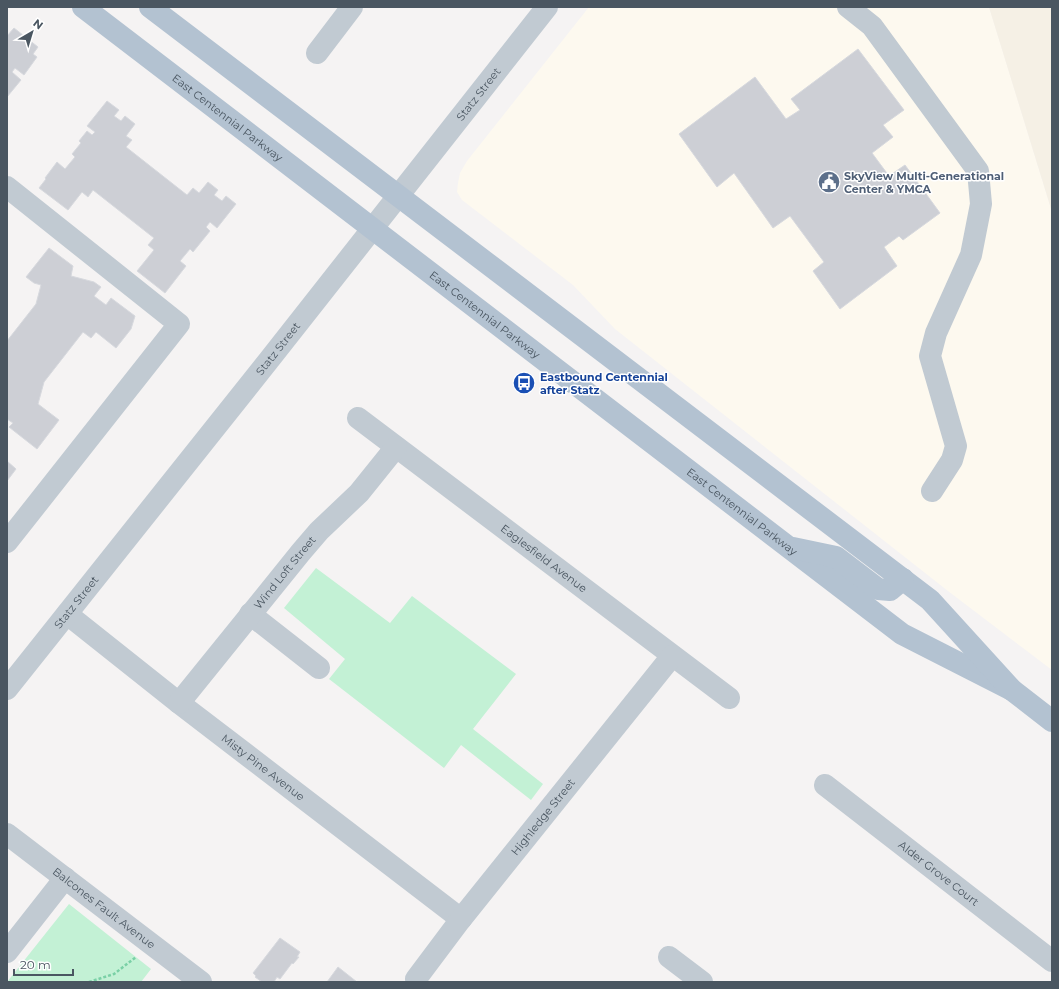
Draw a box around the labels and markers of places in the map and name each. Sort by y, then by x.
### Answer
public building icon: SkyView Multi-Generational Center & YMCA [816,169,842,195]
place label: SkyView Multi-Generational Center & YMCA [844,169,1004,196]
bus stop icon: Eastbound Centennial after Statz [511,370,537,396]
place label: Eastbound Centennial after Statz [540,370,668,397]

